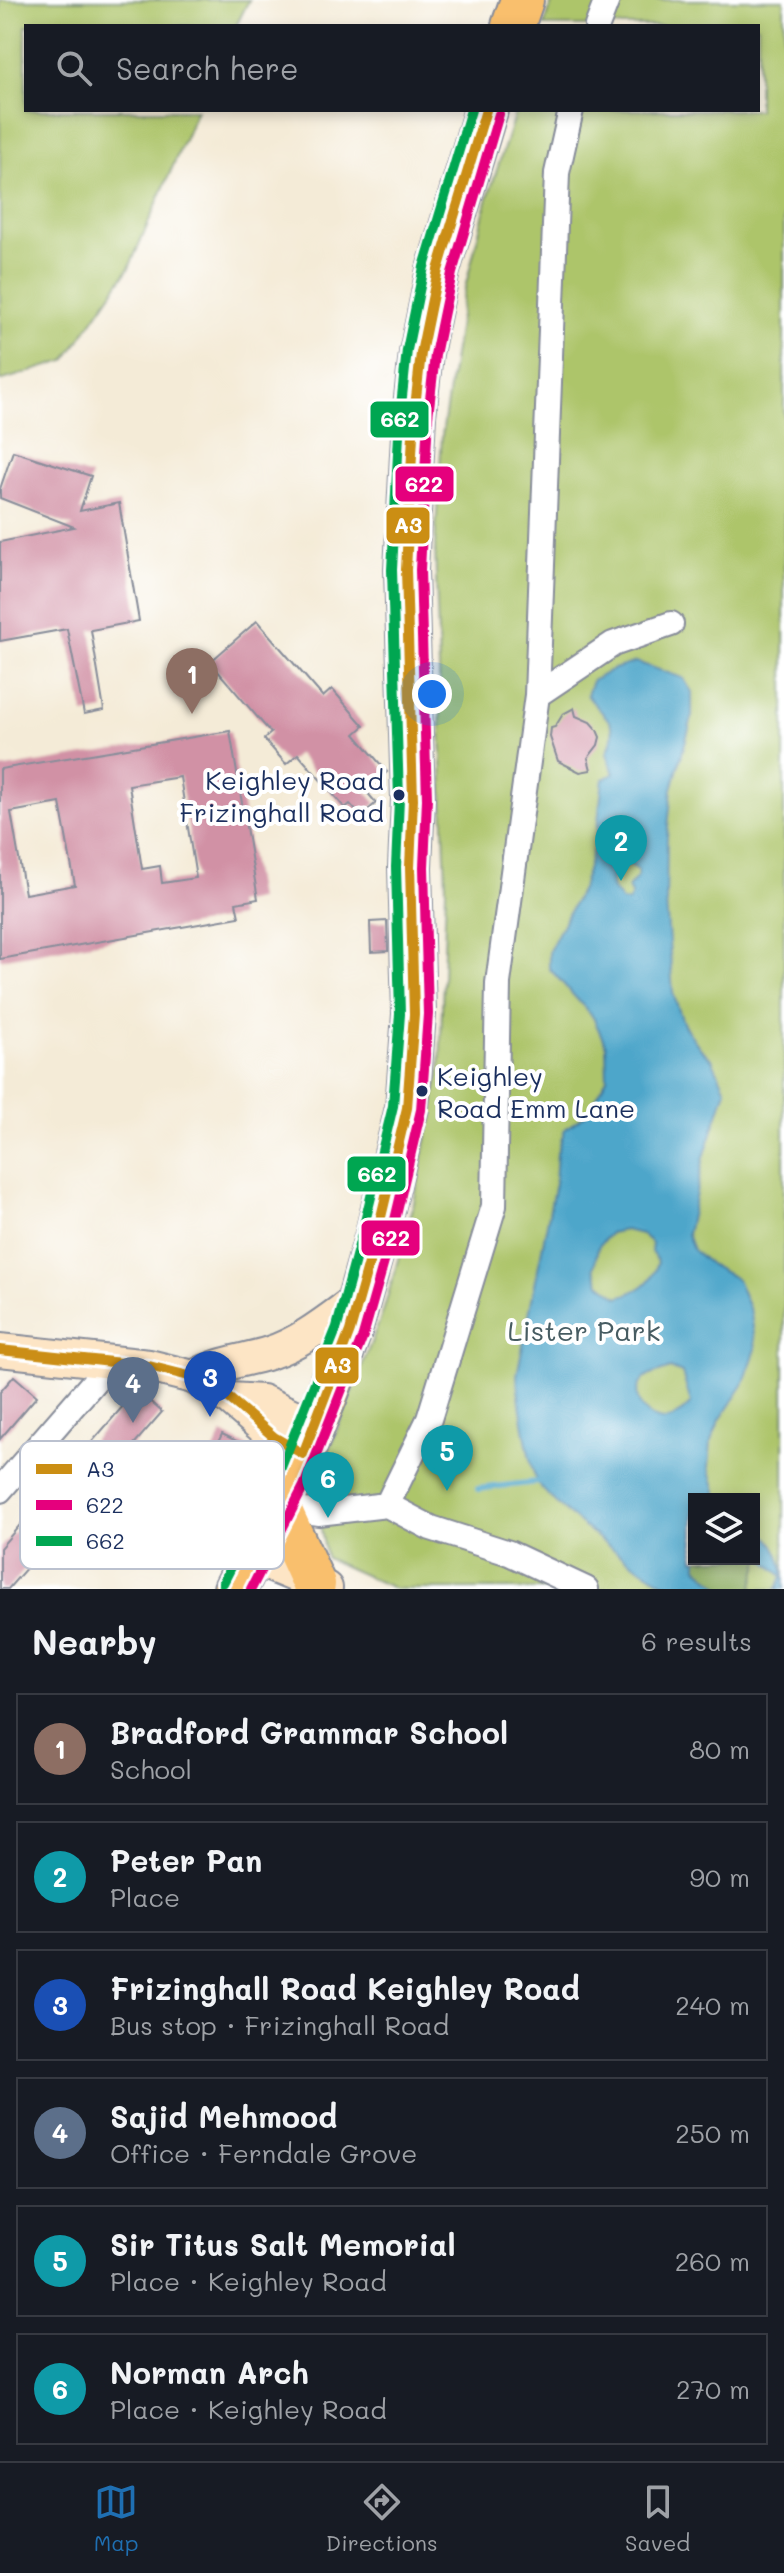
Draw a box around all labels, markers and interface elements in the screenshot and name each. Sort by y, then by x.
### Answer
search box [24,24,760,112]
icon: search [52,46,96,90]
text: Search here [116,48,299,88]
line badge: 662 [369,400,430,439]
text: 662 [381,404,419,433]
line badge: 622 [394,465,455,503]
text: 622 [405,469,443,498]
line badge: A3 [385,506,431,545]
text: A3 [394,510,422,539]
pin: 1 [166,648,218,714]
your location [412,674,452,714]
place label: Keighley Road Frizinghall Road [180,763,384,829]
marker: Keighley Road Frizinghall Road [391,787,407,803]
pin: 2 [595,815,647,881]
place label: Keighley Road Emm Lane [437,1059,635,1125]
marker: Keighley Road Emm Lane [414,1083,430,1099]
line badge: 662 [346,1155,407,1193]
text: 662 [358,1159,396,1188]
line badge: 622 [360,1219,421,1257]
text: 622 [372,1223,410,1252]
park label: Lister Park [507,1312,661,1348]
line badge: A3 [314,1346,360,1385]
text: A3 [323,1350,351,1379]
pin: 3 [184,1351,236,1417]
pin: 4 [107,1357,159,1423]
pin: 5 [421,1425,473,1491]
legend [20,1441,284,1569]
pin: 6 [302,1452,354,1518]
text: A3 [86,1454,114,1483]
text: 622 [86,1490,124,1519]
map controls [688,1493,760,1565]
button: layers [688,1493,760,1565]
text: 662 [86,1526,125,1555]
text: Nearby [32,1619,157,1664]
text: 6 results [641,1624,752,1658]
text: Bradford Grammar School [110,1712,508,1752]
text: 1 [54,1732,66,1766]
text: 80 m [689,1732,750,1766]
text: School [110,1752,192,1786]
text: Peter Pan [110,1840,262,1880]
text: 2 [53,1860,67,1894]
text: 90 m [690,1860,750,1894]
text: Place [110,1880,180,1914]
text: Frizinghall Road Keighley Road [110,1968,580,2008]
text: 3 [52,1988,68,2022]
text: 240 m [675,1988,750,2022]
text: Bus stop · Frizinghall Road [110,2008,449,2042]
text: Sajid Mehmood [110,2096,337,2136]
text: 4 [52,2116,68,2150]
text: 250 m [675,2116,750,2150]
text: Office · Ferndale Grove [110,2136,417,2170]
text: Sir Titus Salt Memorial [110,2224,456,2264]
text: 5 [52,2244,68,2278]
text: 260 m [675,2244,750,2278]
text: Place · Keighley Road [110,2264,387,2298]
text: Norman Arch [110,2352,309,2392]
text: 6 [52,2372,68,2406]
text: 270 m [676,2372,750,2406]
text: Place · Keighley Road [110,2392,387,2426]
tab: Map [94,2480,139,2557]
tab: Directions [326,2480,438,2557]
tab: Saved [625,2480,690,2557]

